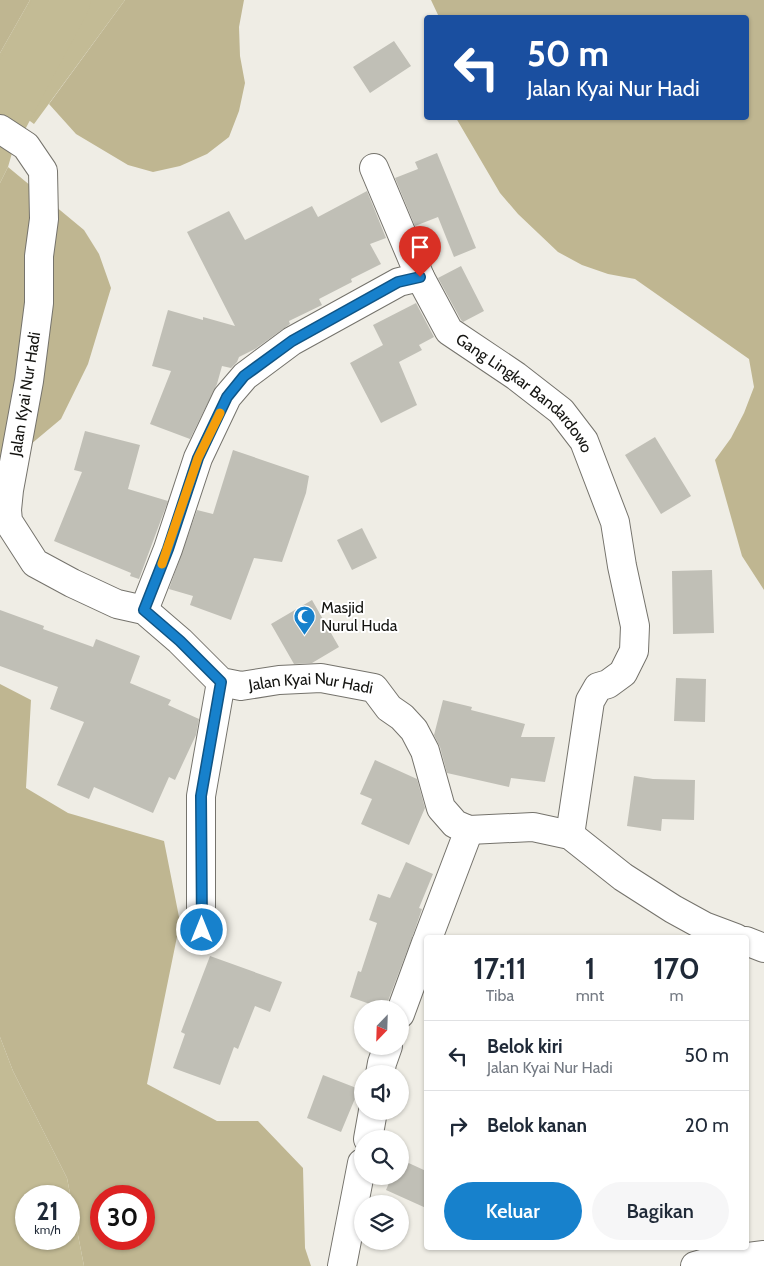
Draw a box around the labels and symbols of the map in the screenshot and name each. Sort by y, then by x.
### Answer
pin [399,226,441,277]
street label: Gang Lingkar Bandardowo [452,329,597,455]
street label: Jalan Kyai Nur Hadi [6,330,44,459]
place label: Masjid Nurul Huda [321,598,398,635]
mosque icon: Masjid Nurul Huda [293,604,317,635]
street label: Jalan Kyai Nur Hadi [246,668,375,697]
position arrow [175,903,227,955]
north arrow [354,1000,409,1055]
speed limit sign: 30 [90,1185,155,1250]

